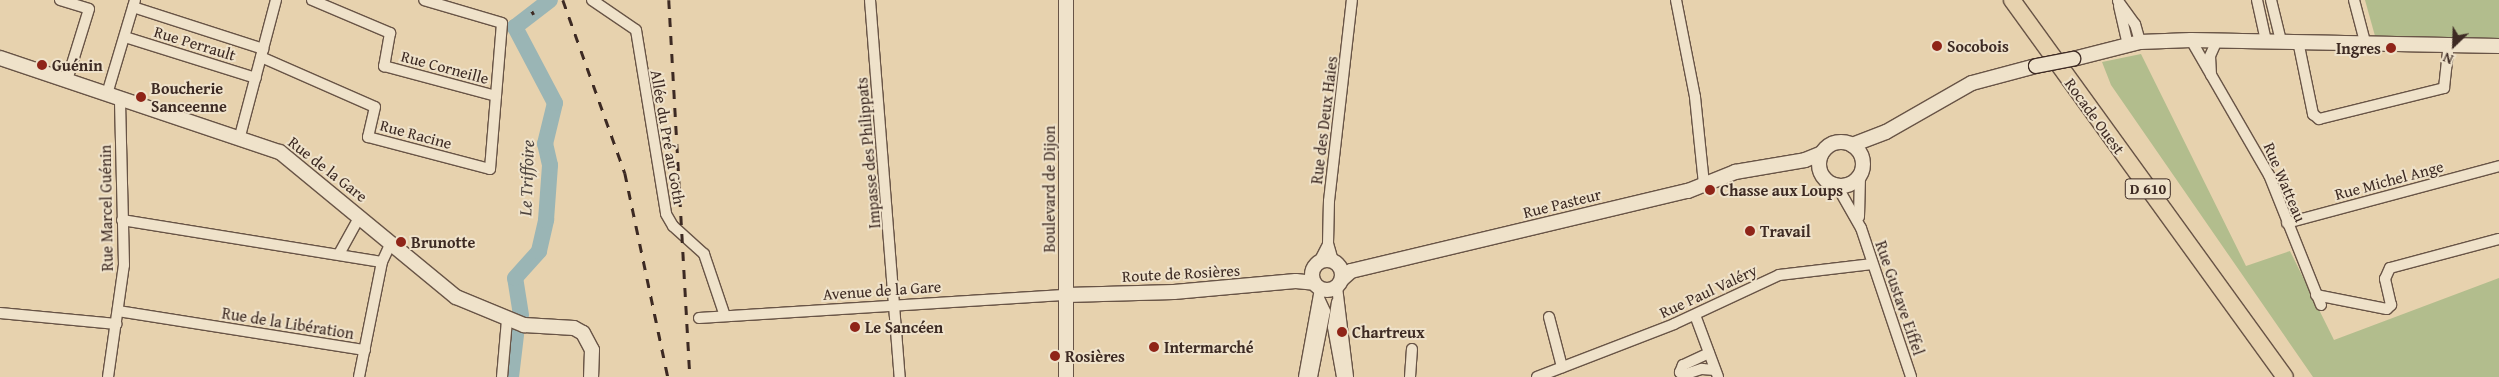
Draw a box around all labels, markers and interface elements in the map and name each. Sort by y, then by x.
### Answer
north arrow [2429,20,2479,70]
street label: Rue Perrault [152,21,238,65]
place label: Socobois [1947,36,2009,56]
place label: Ingres [2336,38,2381,58]
marker: Socobois [1931,40,1943,52]
marker: Ingres [2385,42,2397,54]
street label: Rue Corneille [399,46,491,88]
text: N [2440,48,2456,70]
place label: Guénin [52,55,103,75]
street label: Rue des Deux Haies [1307,55,1341,185]
marker: Guénin [36,59,48,71]
street label: Allée du Pré au Goth [647,68,689,206]
street label: Rocade Ouest [2061,74,2129,158]
street label: Impasse des Philippats [852,77,884,229]
place label: Boucherie Sanceenne [151,78,227,116]
marker: Boucherie Sanceenne [135,91,147,103]
street label: Rue Racine [378,115,454,153]
street label: Boulevard de Dijon [1039,126,1059,252]
street label: Rue de la Gare [285,132,371,206]
street label: Rue Watteau [2260,139,2310,225]
water label: Le Triffoire [515,140,539,216]
street label: Rue Marcel Guénin [95,145,117,271]
street label: Rue Michel Ange [2332,156,2446,204]
road number: D 610 [2124,176,2172,202]
place label: Chasse aux Loups [1720,180,1843,200]
street label: Rue Pasteur [1521,184,1603,222]
marker: Chasse aux Loups [1704,184,1716,196]
place label: Travail [1760,221,1811,241]
marker: Travail [1744,225,1756,237]
place label: Brunotte [411,232,475,252]
marker: Brunotte [395,236,407,248]
street label: Rue Gustave Eiffel [1871,238,1929,358]
street label: Route de Rosières [1121,260,1241,286]
street label: Rue Paul Valéry [1656,260,1760,322]
street label: Avenue de la Gare [822,276,942,304]
street label: Rue de la Libération [221,303,355,343]
place label: Le Sancéen [865,317,943,337]
marker: Le Sancéen [849,321,861,333]
place label: Chartreux [1352,322,1425,342]
marker: Chartreux [1336,326,1348,338]
place label: Intermarché [1164,337,1254,357]
marker: Intermarché [1148,341,1160,353]
place label: Rosières [1065,346,1125,366]
marker: Rosières [1049,350,1061,362]

